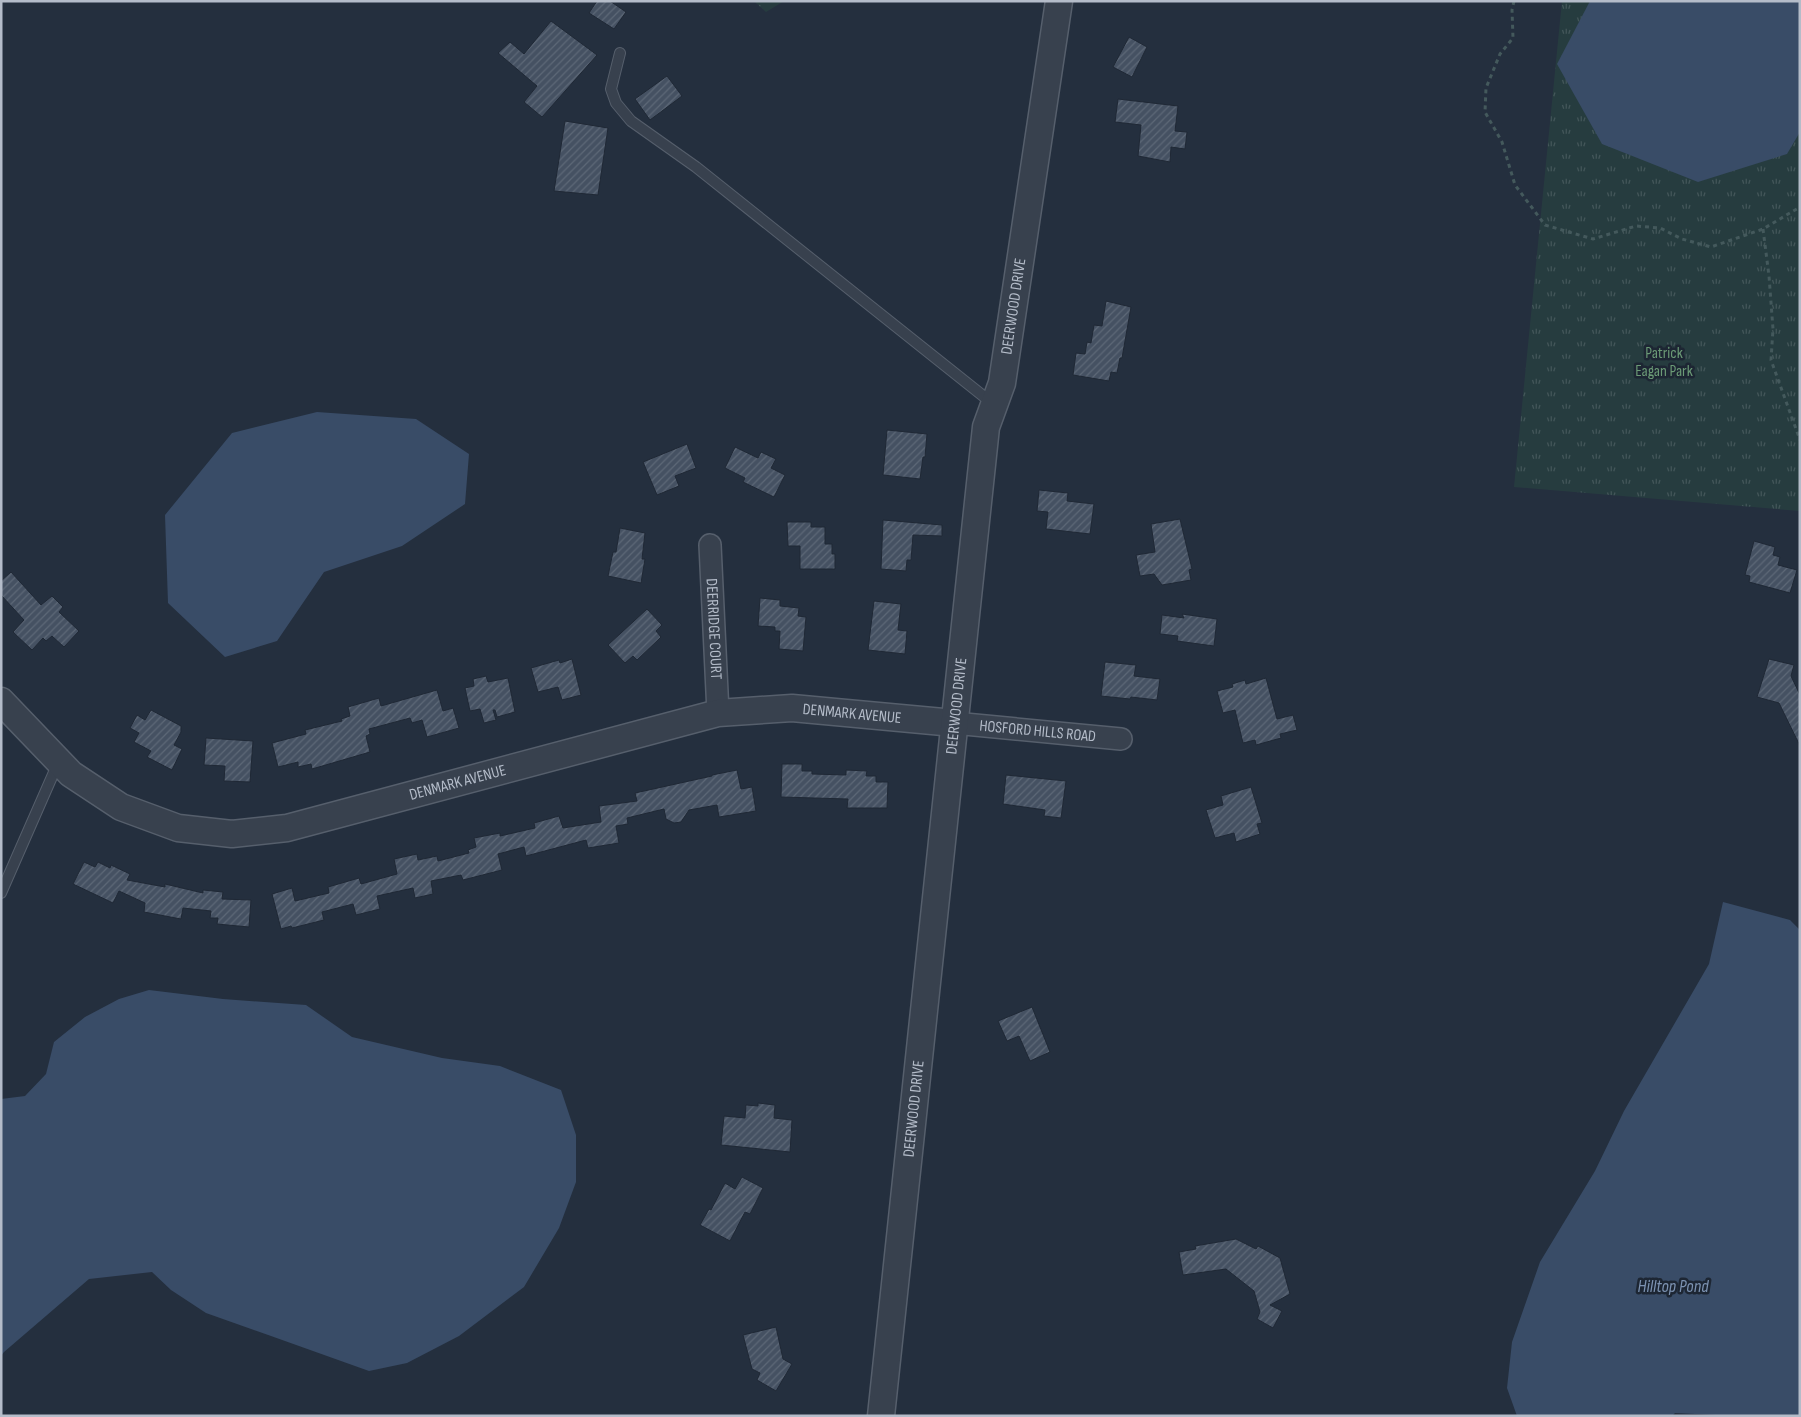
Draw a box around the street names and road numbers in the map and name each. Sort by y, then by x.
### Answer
street label: DEERWOOD DRIVE [997,257,1030,356]
street label: DEERRIDGE COURT [702,578,726,680]
street label: DEERWOOD DRIVE [942,657,971,755]
street label: DENMARK AVENUE [802,700,902,728]
street label: HOSFORD HILLS ROAD [978,716,1097,746]
street label: DENMARK AVENUE [407,761,508,804]
street label: DEERWOOD DRIVE [899,1059,928,1158]

